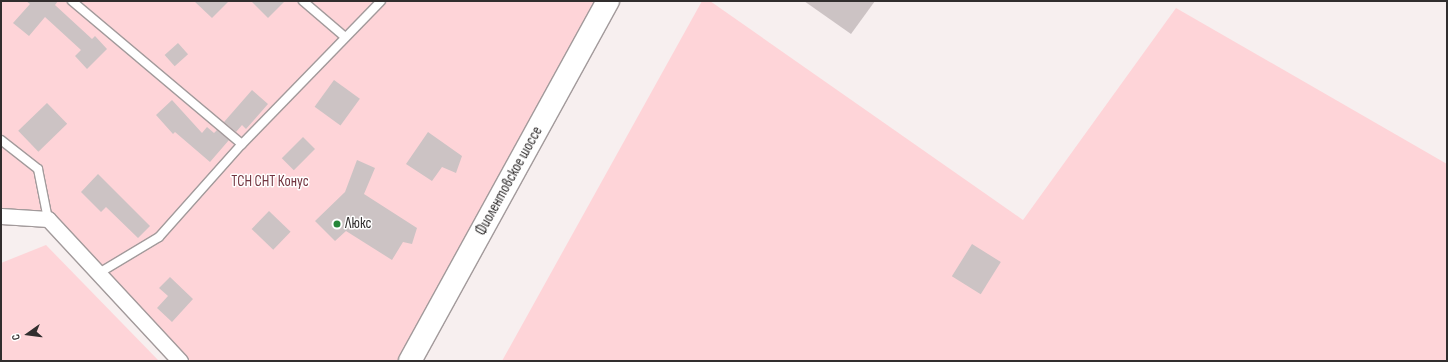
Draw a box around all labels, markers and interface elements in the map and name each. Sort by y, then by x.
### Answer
street label: Фиолентовское шоссе [472,124,546,238]
park label: ТСН СНТ Конус [231,173,309,191]
place label: Люкс [345,215,371,233]
marker: Люкс [332,219,342,229]
north arrow [8,314,48,354]
text: С [9,333,23,341]

